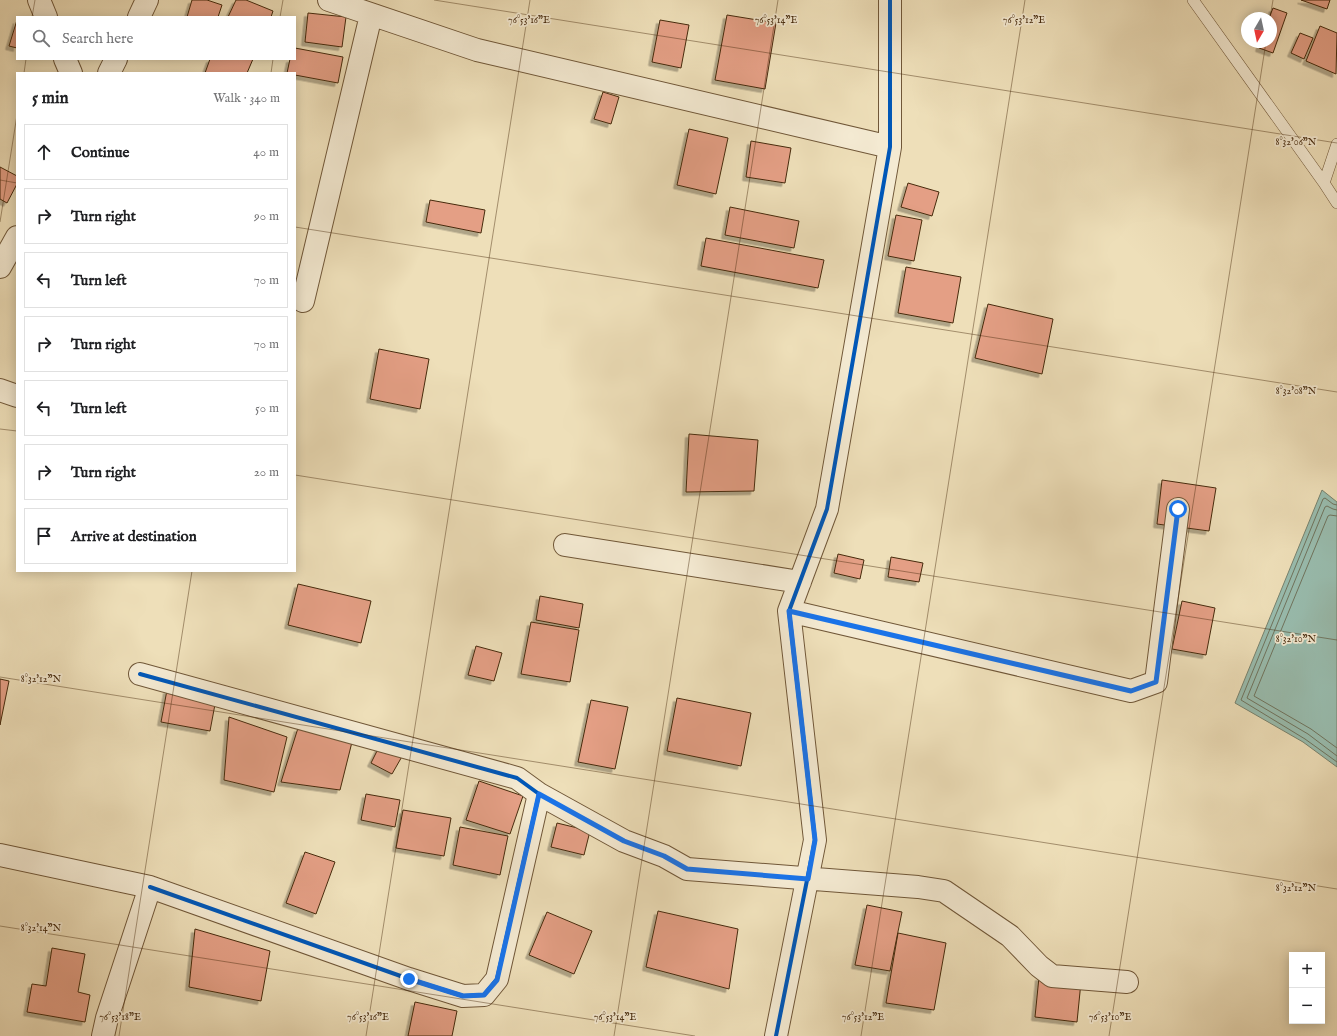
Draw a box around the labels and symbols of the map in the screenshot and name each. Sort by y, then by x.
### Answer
north arrow [1241,12,1277,48]
text: 76°53'16"E [508,14,550,27]
text: 76°53'14"E [755,14,797,27]
text: 76°53'12"E [1003,14,1045,27]
text: 8°32'06"N [1275,136,1317,149]
text: 8°32'08"N [1276,385,1317,398]
route start [1169,500,1187,518]
text: 8°32'10"N [1276,633,1317,646]
text: 8°32'12"N [21,673,62,686]
text: 8°32'12"N [1276,882,1317,895]
text: 8°32'14"N [21,922,62,935]
route end [400,970,418,988]
text: 76°53'18"E [99,1011,141,1024]
text: 76°53'16"E [347,1011,389,1024]
text: 76°53'14"E [594,1011,636,1024]
text: 76°53'12"E [842,1011,884,1024]
text: 76°53'10"E [1089,1011,1131,1024]

